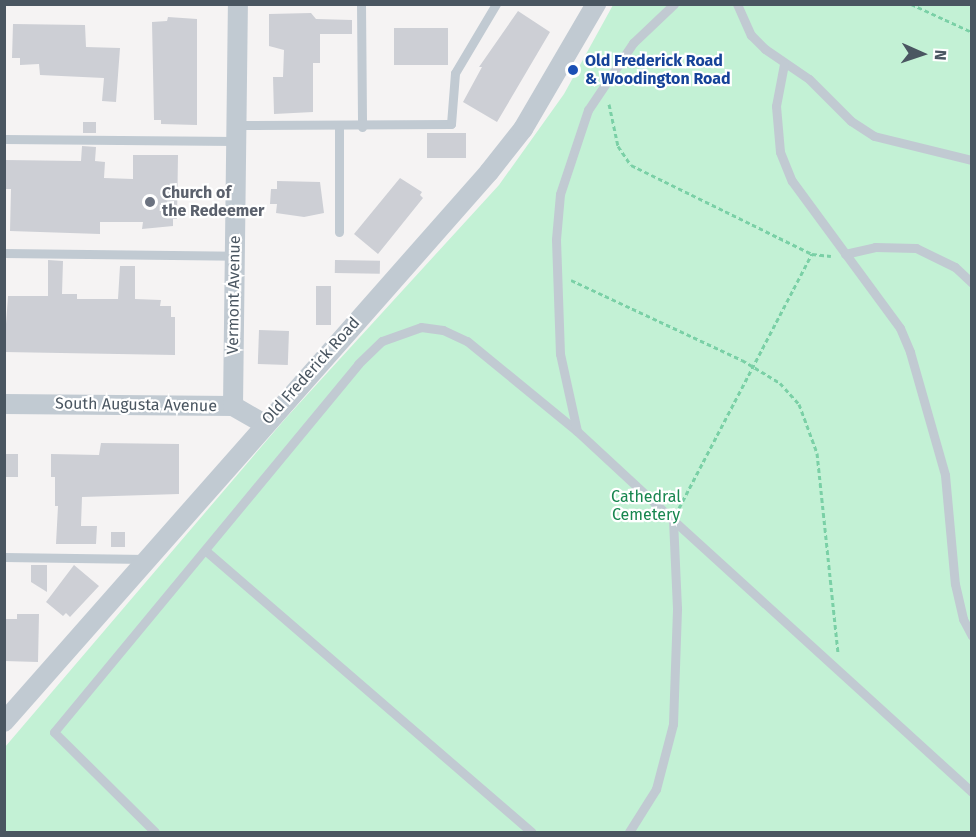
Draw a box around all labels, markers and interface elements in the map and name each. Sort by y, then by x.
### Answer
north arrow [892,24,952,84]
text: N [931,49,950,61]
place label: Old Frederick Road & Woodington Road [585,51,731,89]
marker: Old Frederick Road & Woodington Road [566,63,580,77]
place label: Church of the Redeemer [162,183,265,221]
marker: Church of the Redeemer [143,195,157,209]
street label: Vermont Avenue [223,235,245,355]
street label: Old Frederick Road [258,314,364,428]
street label: South Augusta Avenue [55,394,217,416]
park label: Cathedral Cemetery [611,487,681,525]

